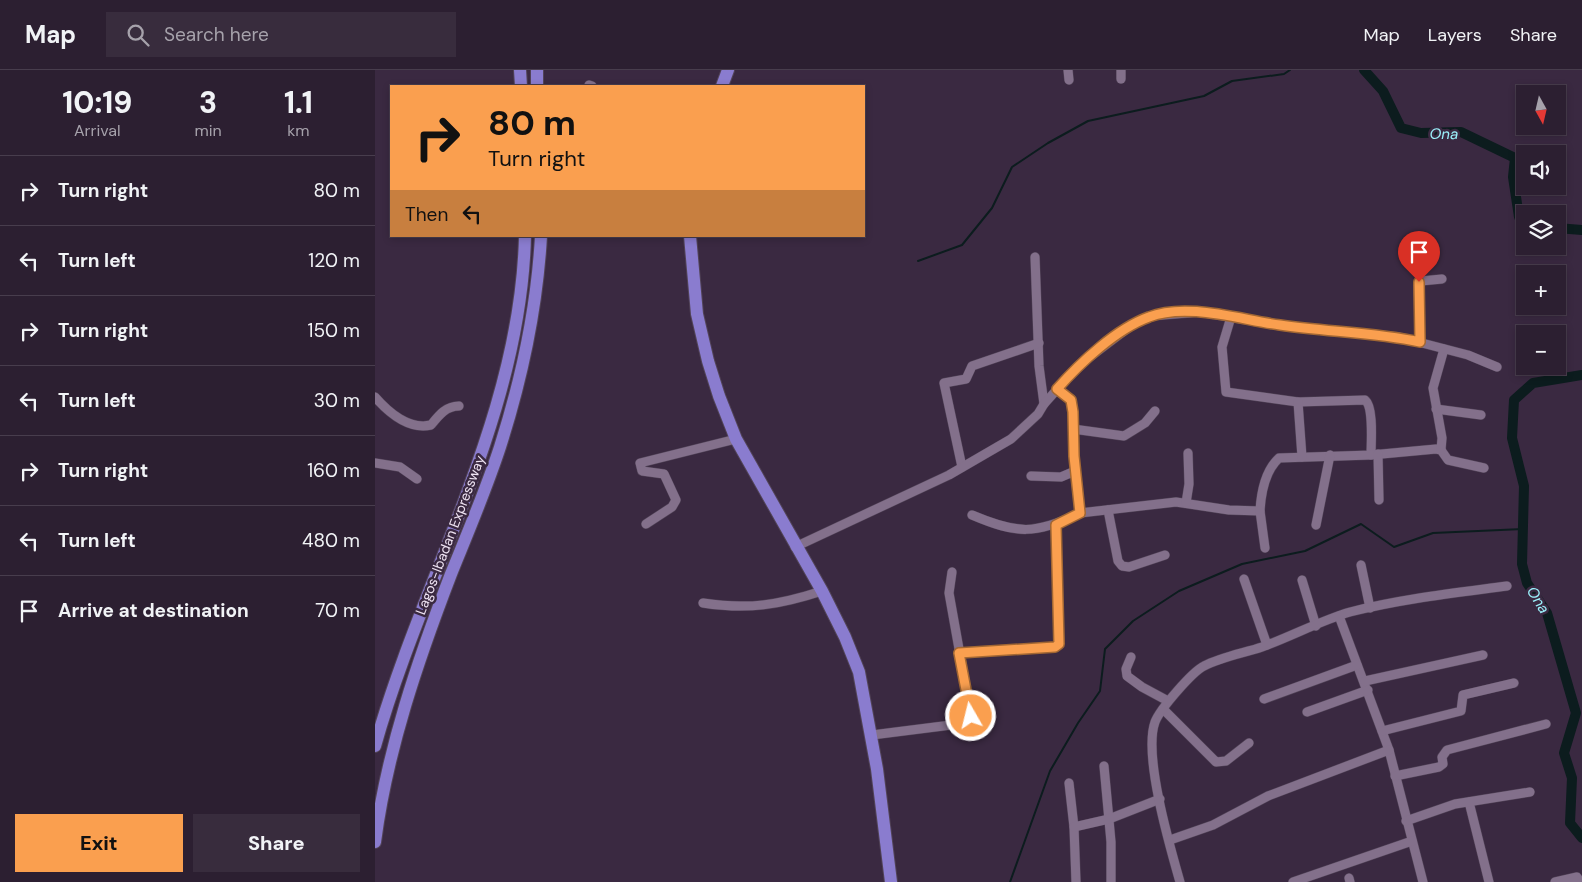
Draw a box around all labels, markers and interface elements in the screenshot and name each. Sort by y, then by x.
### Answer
search box [106,12,456,57]
text: Map [25,19,76,50]
icon: search [124,21,152,49]
text: Search here [164,22,269,47]
text: Map [1364,23,1400,47]
text: Layers [1428,23,1482,47]
text: Share [1510,23,1557,47]
text: 10:19 [62,83,132,122]
text: 3 [199,83,217,122]
text: 1.1 [284,83,313,122]
north arrow [1516,85,1566,135]
map controls [1516,85,1566,375]
text: 80 m [488,100,576,146]
icon: right [405,105,470,170]
text: Arrival [74,120,121,141]
text: min [194,120,222,141]
text: km [287,120,310,141]
water label: Ona [1430,124,1458,144]
text: Turn right [488,144,585,173]
button: sound [1516,145,1566,195]
icon: right [15,177,43,205]
text: Turn right [58,178,148,203]
text: 80 m [313,178,360,203]
icon: left [458,200,486,228]
text: Then [405,202,448,227]
button: layers [1516,205,1566,255]
pin [1398,231,1440,282]
icon: arrive [1405,238,1433,266]
icon: left [15,247,43,275]
text: Turn left [58,248,136,273]
text: 120 m [308,248,360,273]
button: + [1516,265,1566,315]
icon: right [15,317,43,345]
text: Turn right [58,318,148,343]
text: 150 m [308,318,360,343]
button: − [1516,325,1566,375]
icon: left [15,387,43,415]
text: Turn left [58,388,136,413]
text: 30 m [314,388,360,413]
street label: Lagos-Ibadan Expressway [411,453,489,617]
icon: right [15,457,43,485]
text: Turn right [58,458,148,483]
text: 160 m [307,458,360,483]
icon: left [15,527,43,555]
text: Turn left [58,528,136,553]
text: 480 m [302,528,360,553]
water label: Ona [1522,583,1554,617]
icon: arrive [15,597,43,625]
text: Arrive at destination [58,598,249,623]
text: 70 m [315,598,360,623]
position arrow [944,689,996,741]
button: Exit [15,814,183,872]
button: Share [193,814,360,872]

